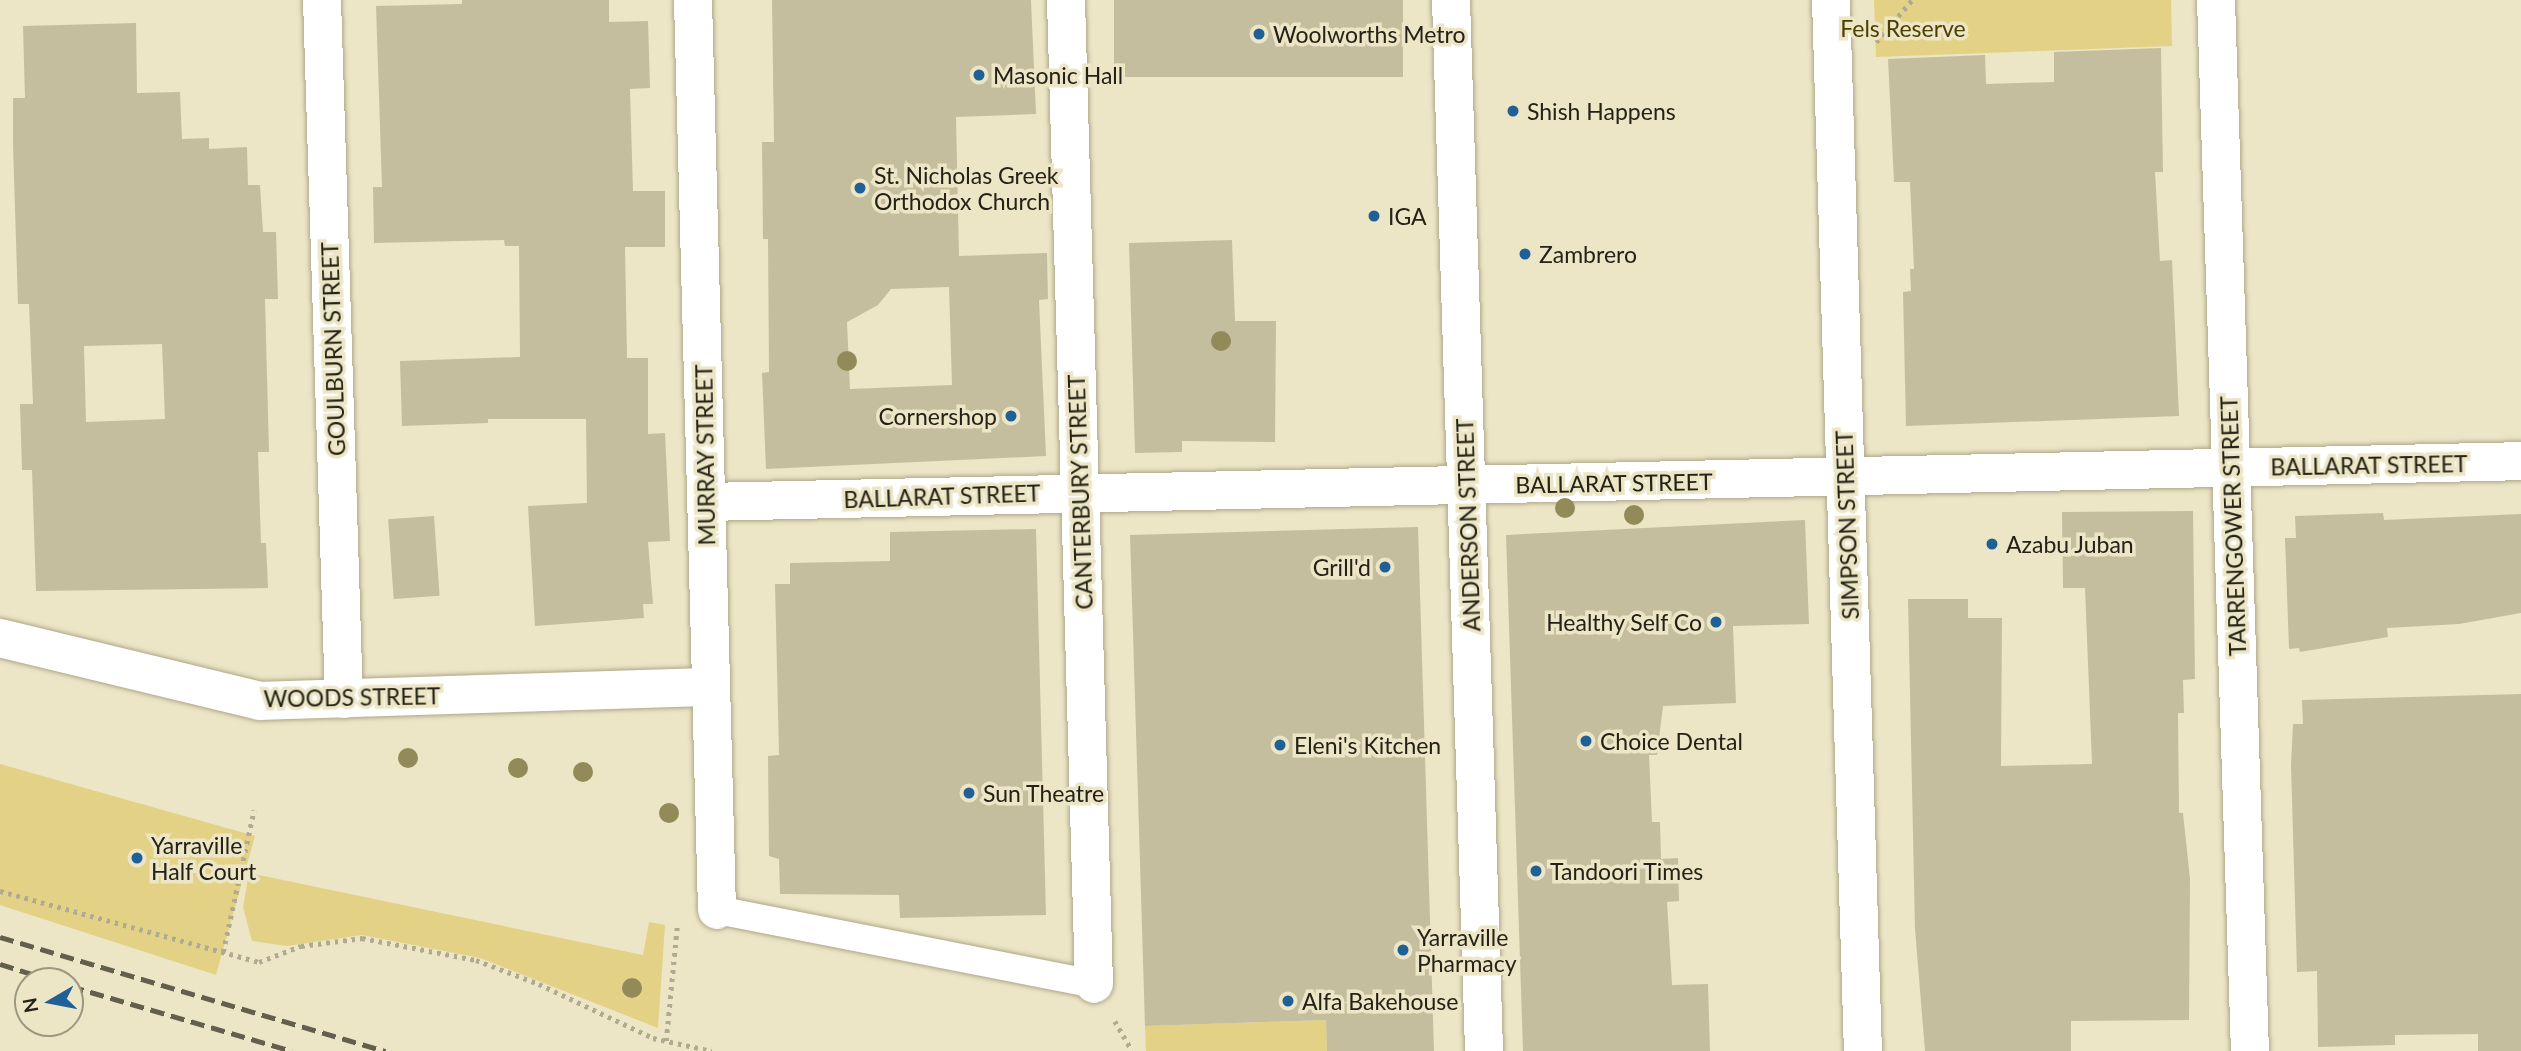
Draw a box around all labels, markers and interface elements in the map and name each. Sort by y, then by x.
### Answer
park label: Fels Reserve [1840,14,1966,42]
place label: Woolworths Metro [1273,20,1466,48]
marker: Woolworths Metro [1251,26,1267,42]
place label: Masonic Hall [993,61,1123,89]
marker: Masonic Hall [971,67,987,83]
place label: Shish Happens [1527,97,1676,125]
marker: Shish Happens [1505,103,1521,119]
place label: St. Nicholas Greek Orthodox Church [874,161,1058,215]
marker: St. Nicholas Greek Orthodox Church [852,180,868,196]
place label: IGA [1388,202,1427,230]
marker: IGA [1366,208,1382,224]
place label: Zambrero [1539,240,1637,268]
street label: GOULBURN STREET [315,241,351,457]
marker: Zambrero [1517,246,1533,262]
street label: MURRAY STREET [690,364,720,546]
street label: CANTERBURY STREET [1062,373,1098,611]
street label: TARRENGOWER STREET [2215,396,2251,656]
place label: Cornershop [878,402,997,430]
marker: Cornershop [1003,408,1019,424]
street label: ANDERSON STREET [1450,418,1486,632]
street label: SIMPSON STREET [1830,430,1864,620]
street label: BALLARAT STREET [2270,449,2468,481]
street label: BALLARAT STREET [1515,467,1713,499]
street label: BALLARAT STREET [843,479,1041,513]
place label: Azabu Juban [2006,530,2134,558]
marker: Azabu Juban [1984,536,2000,552]
place label: Grill'd [1313,553,1371,581]
marker: Grill'd [1377,559,1393,575]
place label: Healthy Self Co [1545,608,1702,636]
marker: Healthy Self Co [1708,614,1724,630]
street label: WOODS STREET [263,682,441,712]
place label: Choice Dental [1600,727,1743,755]
place label: Eleni's Kitchen [1294,731,1441,759]
marker: Choice Dental [1578,733,1594,749]
marker: Eleni's Kitchen [1272,737,1288,753]
place label: Sun Theatre [983,779,1105,807]
marker: Sun Theatre [961,785,977,801]
place label: Yarraville Half Court [151,831,257,885]
marker: Yarraville Half Court [129,850,145,866]
place label: Tandoori Times [1550,857,1704,885]
marker: Tandoori Times [1528,863,1544,879]
place label: Yarraville Pharmacy [1417,923,1517,977]
marker: Yarraville Pharmacy [1395,942,1411,958]
north arrow [14,967,84,1037]
place label: Alfa Bakehouse [1302,987,1458,1015]
marker: Alfa Bakehouse [1280,993,1296,1009]
text: N [17,996,42,1015]

